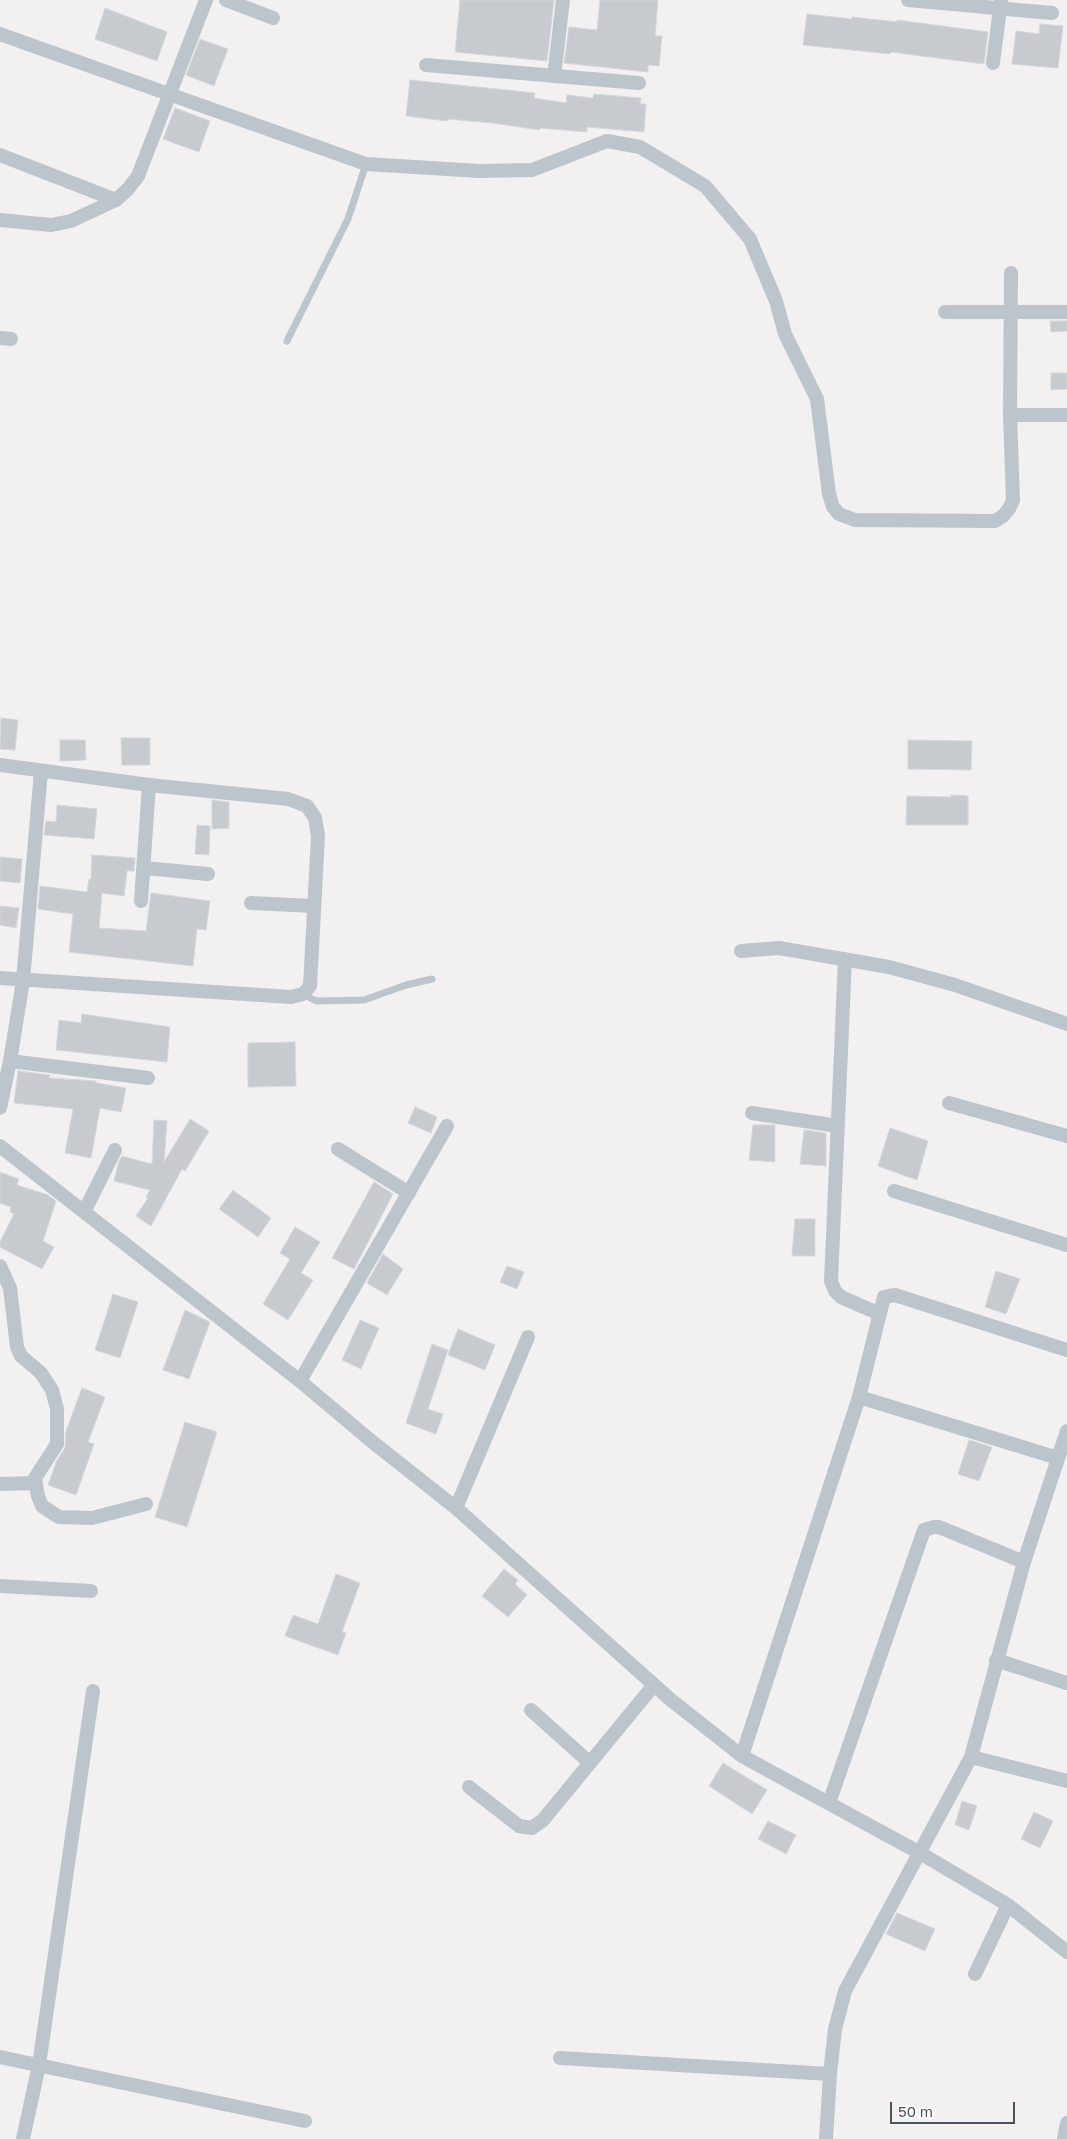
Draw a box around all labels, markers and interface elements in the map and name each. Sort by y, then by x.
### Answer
scale bar [892,2092,1017,2124]
text: 50 m [898,2102,933,2120]

